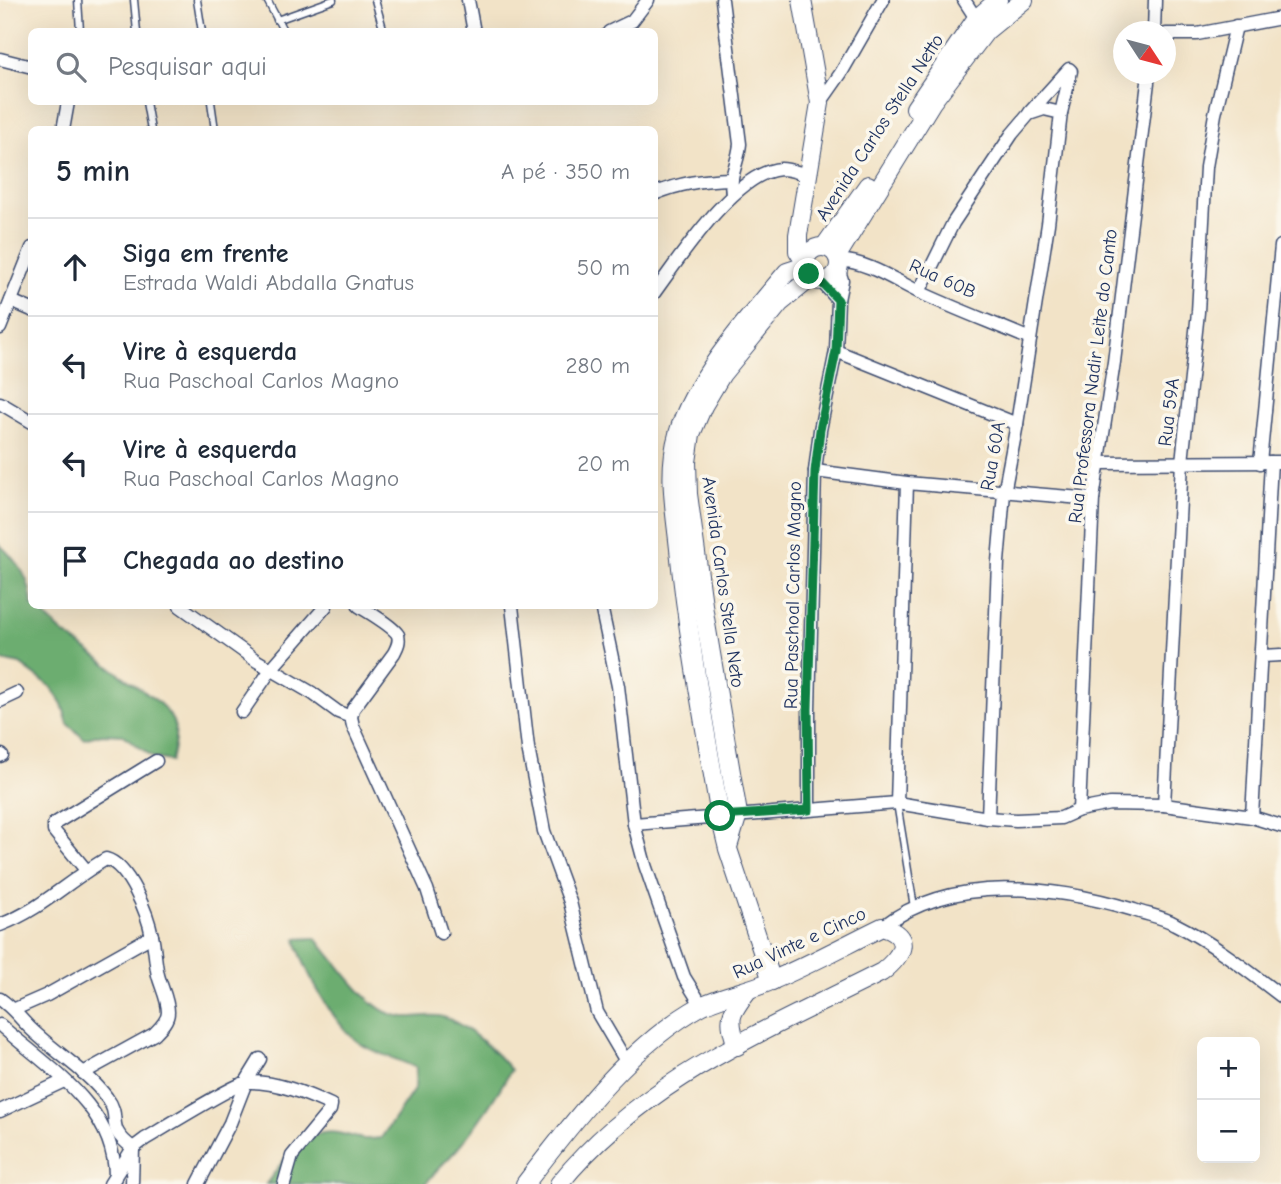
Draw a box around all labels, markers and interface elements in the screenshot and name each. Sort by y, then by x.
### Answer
north arrow [1113,21,1176,84]
search box [28,28,658,105]
street label: Avenida Carlos Stella Netto [811,30,949,225]
icon: search [52,48,90,86]
text: Pesquisar aqui [108,52,267,82]
text: 5 min [56,154,130,189]
text: A pé · 350 m [501,158,630,185]
street label: Rua Professora Nadir Leite do Canto [1064,228,1122,525]
text: Siga em frente [123,239,289,269]
icon: ahead [56,248,94,286]
text: 50 m [577,254,630,281]
street label: Rua 60B [906,254,979,303]
route end [793,258,824,289]
text: Estrada Waldi Abdalla Gnatus [123,269,414,296]
text: Vire à esquerda [123,337,297,367]
icon: left [56,346,94,384]
text: 280 m [565,352,630,379]
text: Rua Paschoal Carlos Magno [123,367,399,394]
street label: Rua 59A [1154,377,1184,448]
street label: Rua 60A [976,420,1010,493]
text: Vire à esquerda [123,435,297,465]
icon: left [56,444,94,482]
text: 20 m [577,450,630,477]
text: Rua Paschoal Carlos Magno [123,465,399,492]
street label: Avenida Carlos Stella Neto [697,475,749,689]
street label: Rua Paschoal Carlos Magno [780,481,806,709]
icon: arrive [56,542,94,580]
text: Chegada ao destino [123,546,344,576]
route start [704,800,735,831]
street label: Rua Vinte e Cinco [729,902,870,983]
map controls [1197,1037,1260,1163]
button: + [1197,1037,1260,1100]
button: − [1197,1100,1260,1163]

